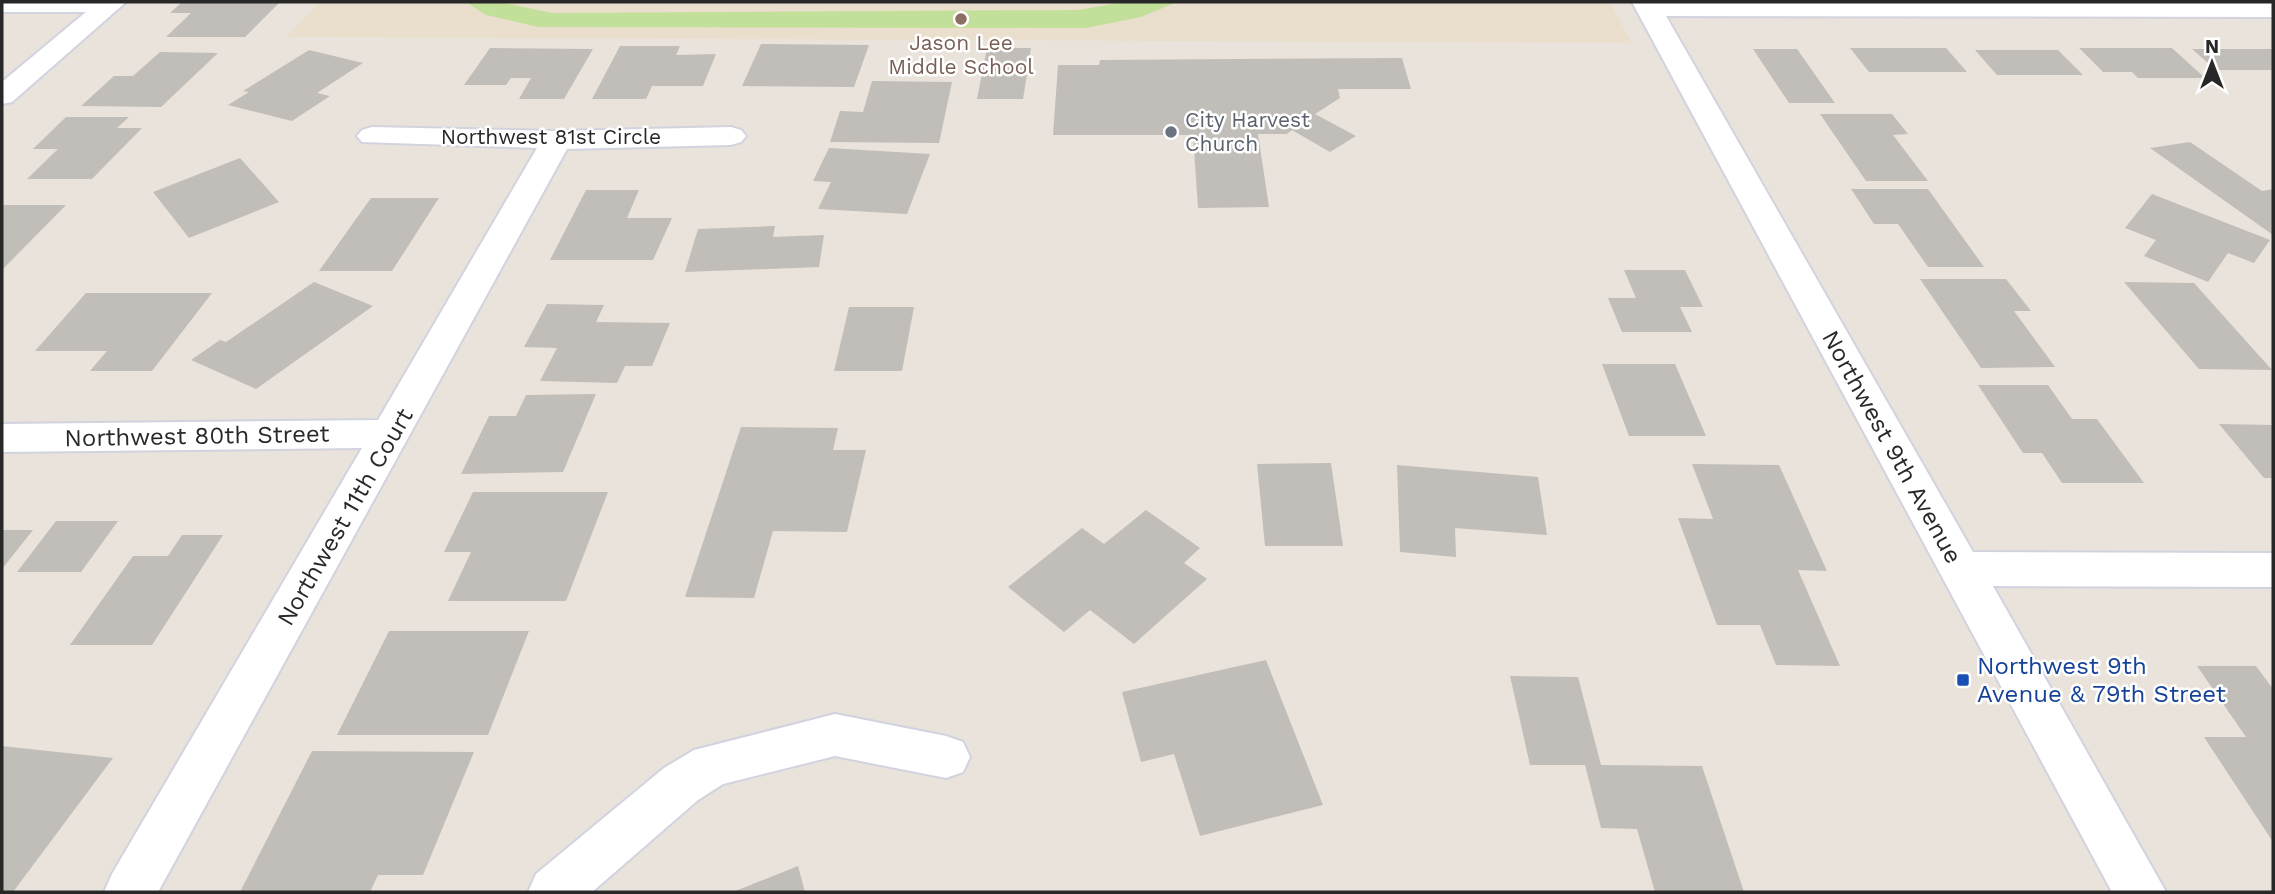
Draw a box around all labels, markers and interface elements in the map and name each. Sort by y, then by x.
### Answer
marker: Jason Lee Middle School [953,11,969,27]
north arrow [2177,28,2247,98]
place label: Jason Lee Middle School [888,30,1034,79]
text: N [2205,35,2219,58]
place label: City Harvest Church [1185,107,1310,156]
street label: Northwest 81st Circle [441,124,661,149]
marker: City Harvest Church [1163,124,1179,140]
street label: Northwest 9th Avenue [1816,326,1968,568]
street label: Northwest 11th Court [271,403,419,631]
street label: Northwest 80th Street [64,420,330,452]
place label: Northwest 9th Avenue & 79th Street [1977,652,2226,708]
marker: Northwest 9th Avenue & 79th Street [1955,672,1971,688]

